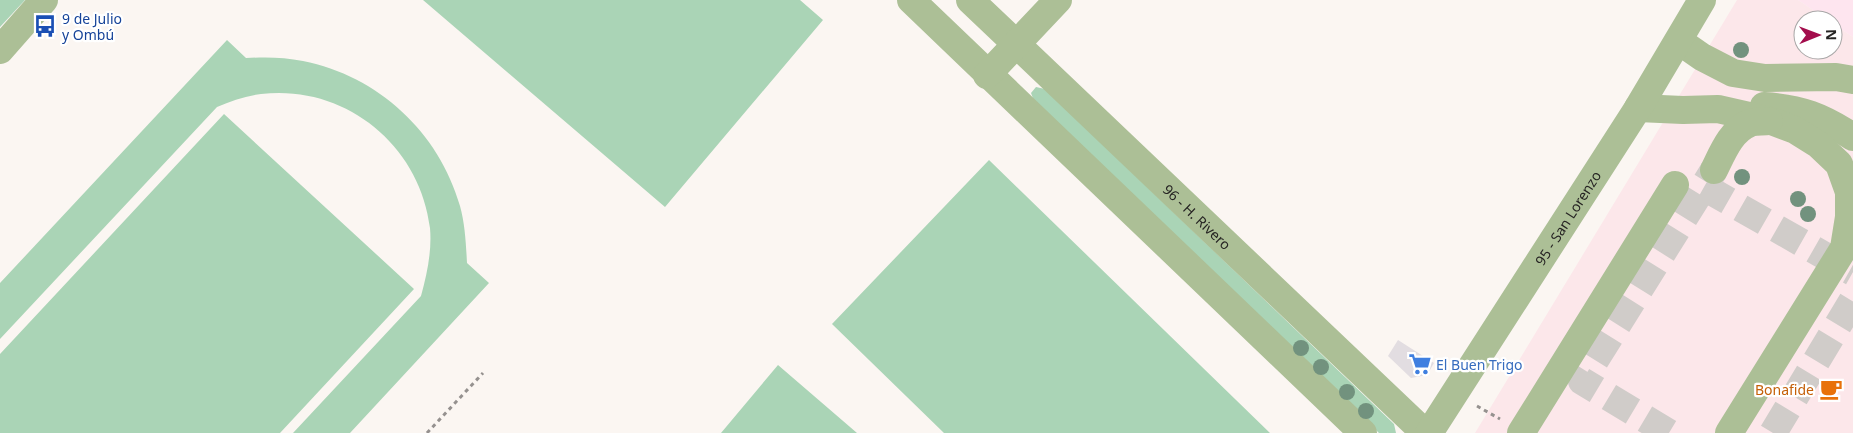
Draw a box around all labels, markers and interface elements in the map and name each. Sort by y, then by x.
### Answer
place label: 9 de Julio y Ombú [62,9,122,44]
north arrow [1793,10,1843,60]
bus stop icon: 9 de Julio y Ombú [32,13,58,39]
text: N [1822,29,1841,41]
street label: 95 - San Lorenzo [1530,167,1605,269]
street label: 96 - H. Rivero [1159,180,1236,253]
supermarket icon: El Buen Trigo [1407,351,1433,377]
place label: El Buen Trigo [1436,355,1523,374]
cafe icon: Bonafide [1818,376,1844,402]
place label: Bonafide [1755,380,1814,399]

